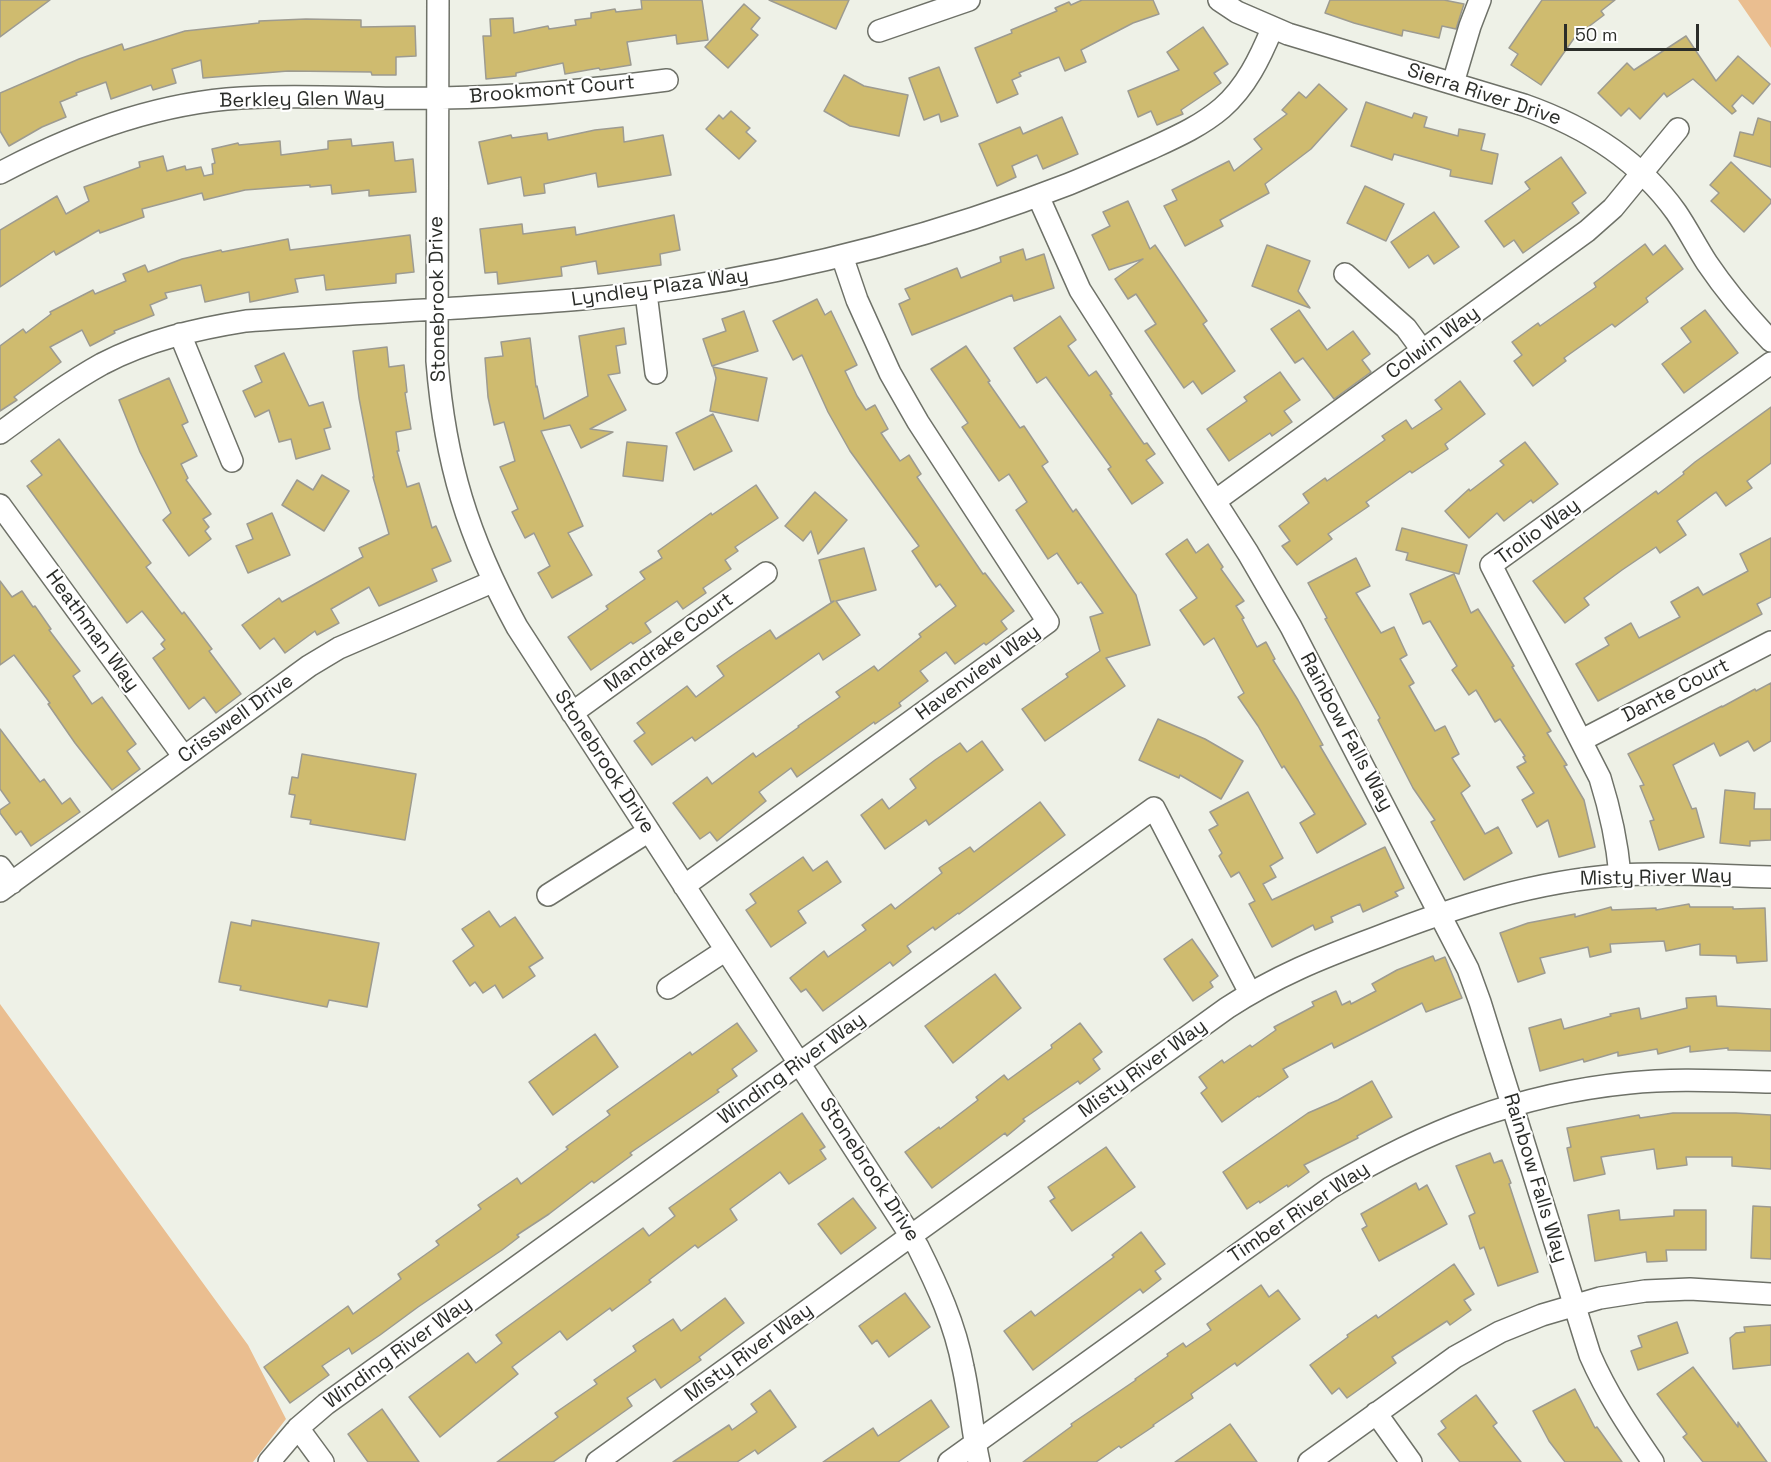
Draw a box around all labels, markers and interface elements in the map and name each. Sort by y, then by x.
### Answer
scale bar [1567,12,1702,50]
text: 50 m [1575,23,1617,46]
street label: Sierra River Drive [1404,59,1564,131]
street label: Brookmont Court [468,71,636,109]
street label: Berkley Glen Way [219,87,385,113]
street label: Stonebrook Drive [425,216,451,382]
street label: Lyndley Plaza Way [570,264,750,312]
street label: Colwin Way [1382,301,1484,385]
street label: Trolio Way [1491,494,1585,570]
street label: Heathman Way [40,566,144,696]
street label: Mandrake Court [600,588,738,698]
street label: Havenview Way [911,620,1045,726]
street label: Rainbow Falls Way [1294,649,1398,815]
street label: Dante Court [1619,654,1733,728]
street label: Crisswell Drive [174,669,298,769]
street label: Stonebrook Drive [549,686,659,838]
street label: Misty River Way [1580,865,1732,891]
street label: Winding River Way [714,1008,870,1130]
street label: Misty River Way [1074,1015,1212,1123]
street label: Rainbow Falls Way [1498,1090,1572,1266]
street label: Stonebrook Drive [814,1094,924,1246]
street label: Timber River Way [1224,1157,1374,1269]
street label: Winding River Way [320,1292,476,1414]
street label: Misty River Way [680,1299,818,1407]

